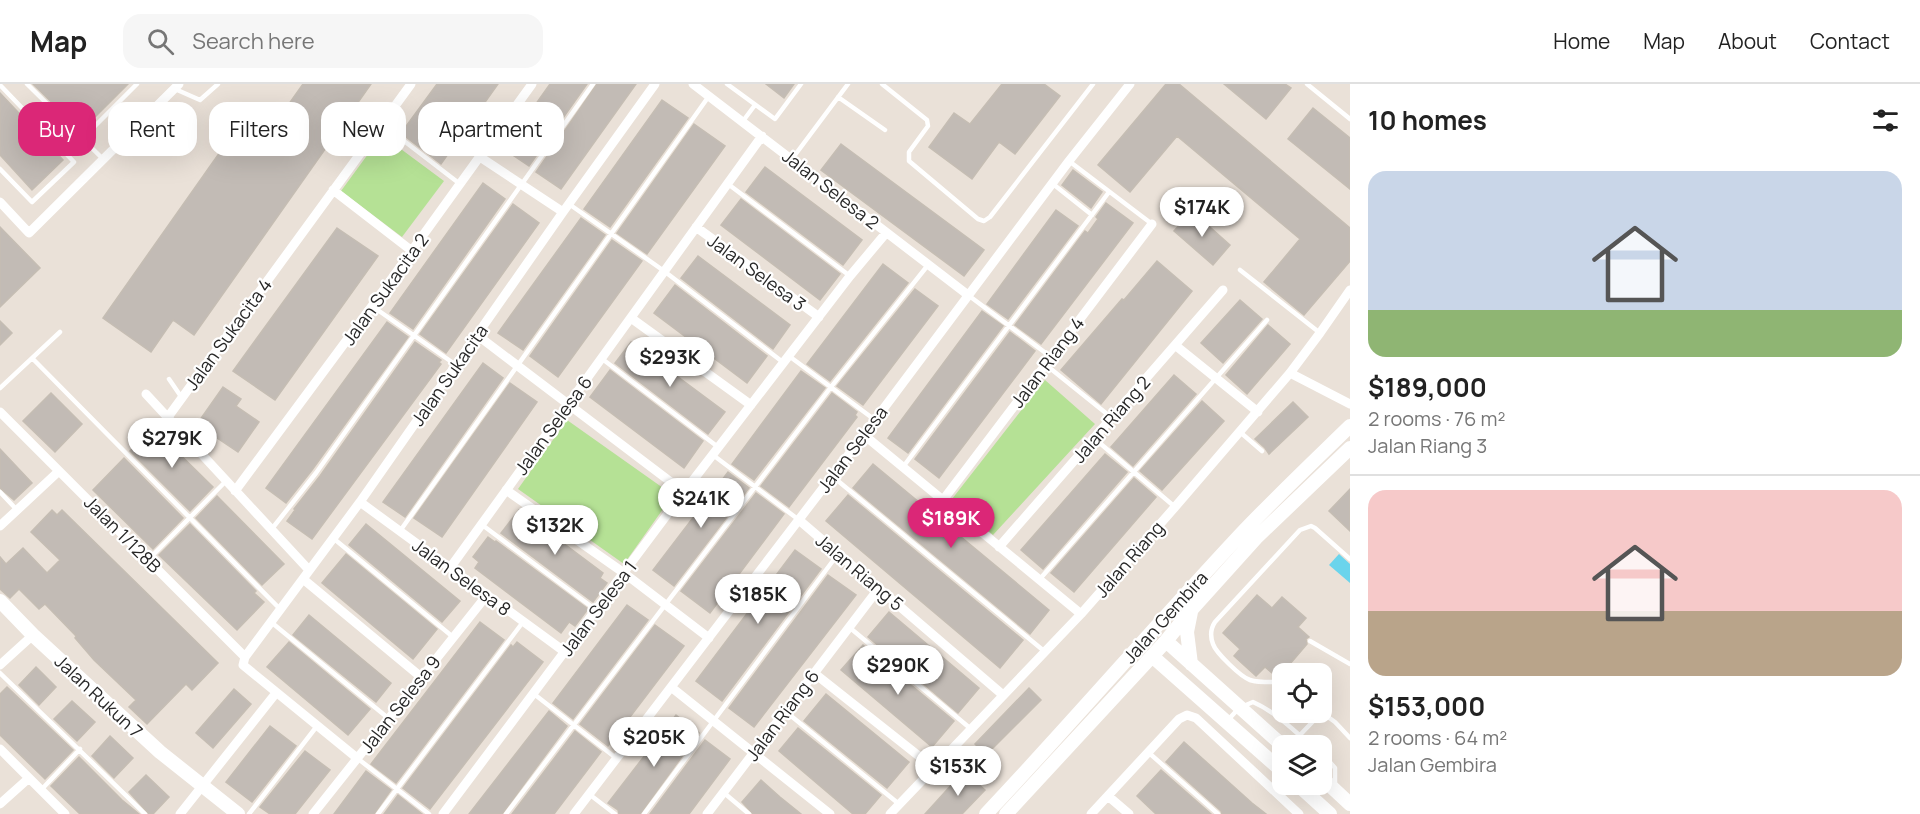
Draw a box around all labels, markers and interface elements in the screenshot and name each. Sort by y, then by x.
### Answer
search box [123,14,543,68]
text: Map [30,22,87,60]
icon: search [144,25,177,58]
text: Search here [192,26,315,56]
text: Home [1553,27,1610,55]
text: Map [1643,27,1685,55]
text: About [1718,27,1777,55]
text: Contact [1810,27,1890,55]
chip: Buy [18,102,96,156]
chip: Rent [108,102,197,156]
chip: Filters [209,102,309,156]
chip: New [321,102,406,156]
chip: Apartment [418,102,564,156]
text: 10 homes [1368,102,1487,138]
icon: filters [1869,104,1902,137]
street label: Jalan Selesa 2 [778,144,884,234]
pin: $174K [1160,187,1244,238]
text: $174K [1174,193,1230,220]
icon: home [1581,210,1689,318]
street label: Jalan Sukacita 2 [336,228,434,350]
street label: Jalan Selesa 3 [703,228,811,316]
street label: Jalan Sukacita 4 [179,273,277,395]
street label: Jalan Riang 4 [1005,312,1089,412]
street label: Jalan Sukacita [405,320,493,430]
pin: $293K [628,337,712,388]
text: $293K [639,343,701,370]
text: $189,000 [1368,369,1487,405]
street label: Jalan Selesa 6 [509,370,597,480]
street label: Jalan Riang 2 [1067,371,1155,467]
street label: Jalan Selesa [812,401,892,497]
text: 2 rooms · 76 m² [1368,405,1505,432]
pin: $279K [130,418,214,469]
text: $279K [142,424,202,451]
text: Jalan Riang 3 [1368,432,1487,459]
pin: $241K [659,478,743,529]
text: $241K [672,484,730,511]
street label: Jalan 1/128B [79,490,167,578]
pin: $189K [909,498,993,549]
text: $189K [922,504,980,531]
pin: $132K [513,505,597,556]
text: $132K [526,511,584,538]
street label: Jalan Riang [1089,516,1169,602]
street label: Jalan Riang 5 [811,528,909,616]
icon: home [1581,529,1689,637]
street label: Jalan Selesa 8 [408,533,516,621]
street label: Jalan Selesa 1 [554,556,642,660]
street label: Jalan Gembira [1117,566,1213,668]
pin: $185K [716,574,800,625]
text: $185K [729,580,787,607]
pin: $290K [856,645,940,696]
street label: Jalan Rukun 7 [50,649,148,743]
street label: Jalan Selesa 9 [354,650,446,758]
text: $290K [867,651,930,678]
map controls [1272,663,1332,795]
button: locate [1272,663,1332,723]
street label: Jalan Riang 6 [740,664,824,766]
text: $153,000 [1368,688,1485,724]
pin: $205K [612,717,696,768]
text: $205K [623,723,685,750]
text: 2 rooms · 64 m² [1368,724,1507,751]
button: layers [1272,735,1332,795]
pin: $153K [916,746,1000,797]
text: Jalan Gembira [1368,751,1497,778]
text: $153K [929,752,987,779]

